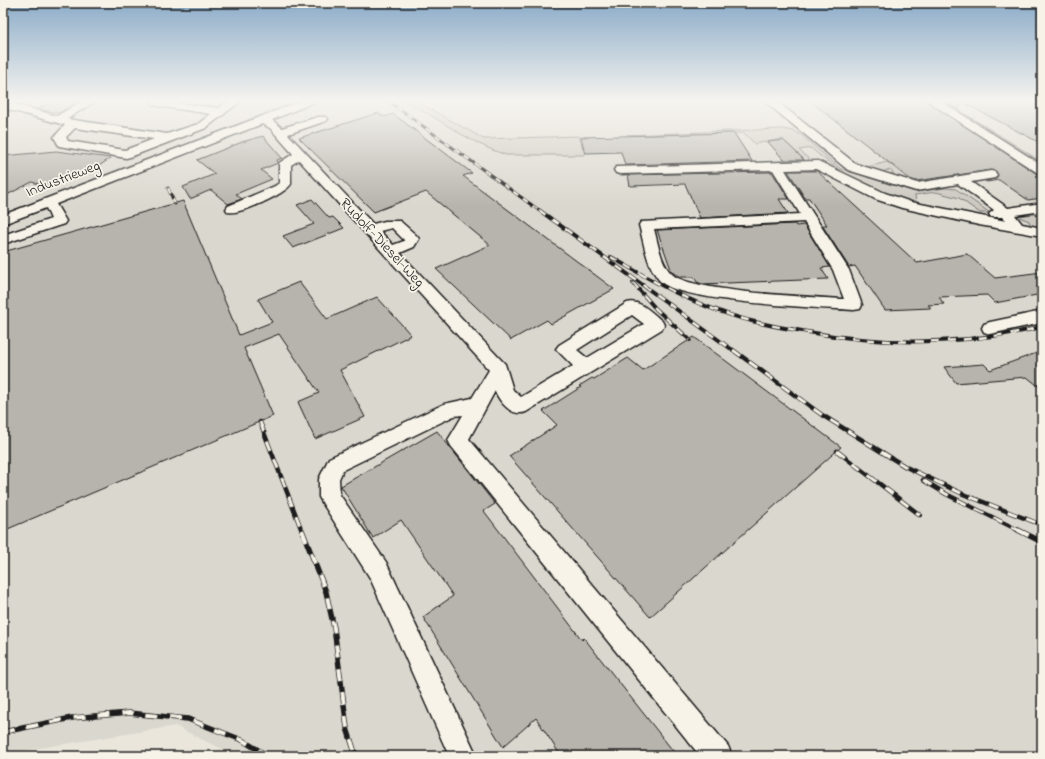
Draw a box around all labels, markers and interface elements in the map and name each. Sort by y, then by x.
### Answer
street label: Industrieweg [23,155,104,204]
street label: Rudolf-Diesel-Weg [334,193,430,294]

